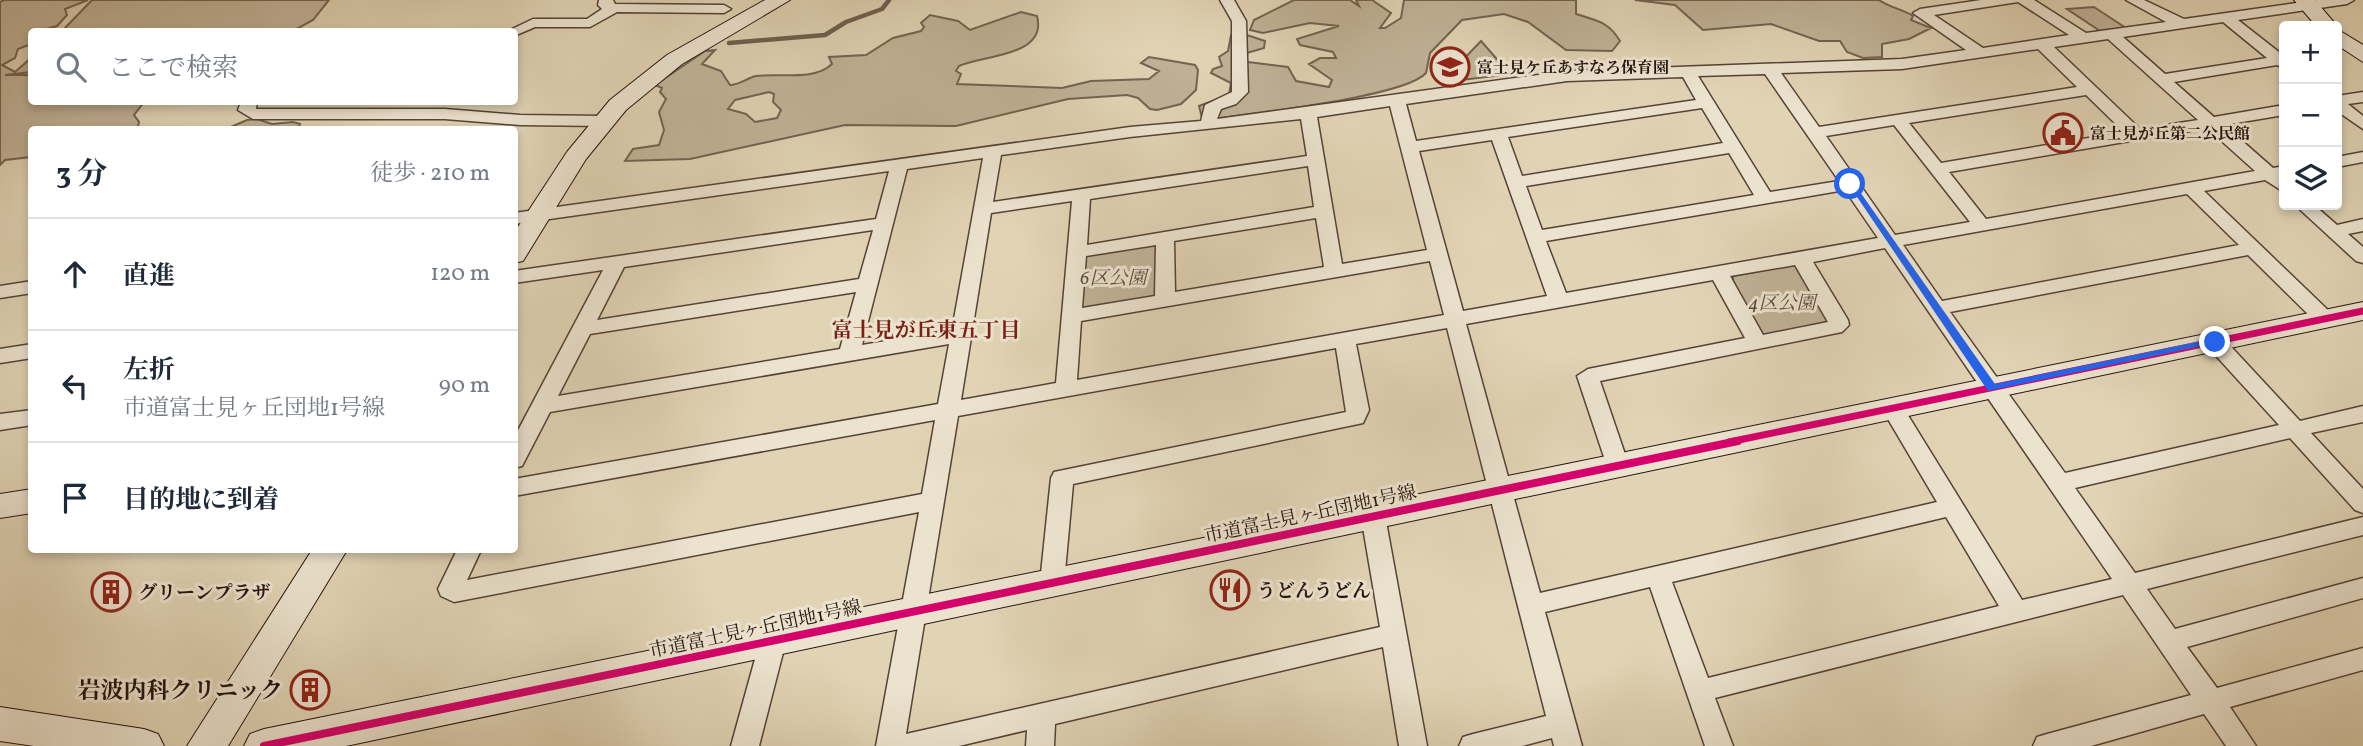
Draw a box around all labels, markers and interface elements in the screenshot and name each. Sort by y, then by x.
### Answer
map controls [2279,21,2342,210]
button: + [2279,21,2342,84]
search box [28,28,518,105]
school or university icon: 富士見ケ丘あすなろ保育園 [1429,46,1471,88]
icon: search [52,48,90,86]
text: ここで検索 [108,51,238,87]
place label: 富士見ケ丘あすなろ保育園 [1477,58,1669,80]
button: − [2279,84,2342,147]
public building icon: 富士見が丘第二公民館 [2042,112,2084,154]
place label: 富士見が丘第二公民館 [2090,124,2250,146]
button: layers [2279,147,2342,210]
text: 3 分 [56,154,107,196]
text: 徒歩 · 210 m [370,158,490,190]
route start [1834,168,1865,199]
icon: ahead [56,255,94,293]
text: 120 m [430,258,490,290]
text: 直進 [123,259,175,295]
park label: 6区公園 [1079,266,1150,292]
park label: 4区公園 [1748,291,1819,317]
district label: 富士見が丘東五丁目 [832,317,1021,346]
route end [2199,326,2230,357]
text: 左折 [123,353,175,389]
icon: left [56,367,94,405]
text: 90 m [439,370,490,402]
text: 市道富士見ヶ丘団地1号線 [123,393,385,425]
icon: arrive [56,479,94,517]
street label: 市道富士見ヶ丘団地1号線 [1202,480,1419,550]
text: 目的地に到着 [123,483,279,519]
restaurant icon: うどんうどん [1209,569,1251,611]
building icon: グリーンプラザ [90,571,132,613]
place label: うどんうどん [1257,579,1371,605]
place label: グリーンプラザ [138,581,271,607]
street label: 市道富士見ヶ丘団地1号線 [647,595,864,665]
building icon: 岩波内科クリニック [289,669,331,711]
place label: 岩波内科クリニック [77,676,283,708]

